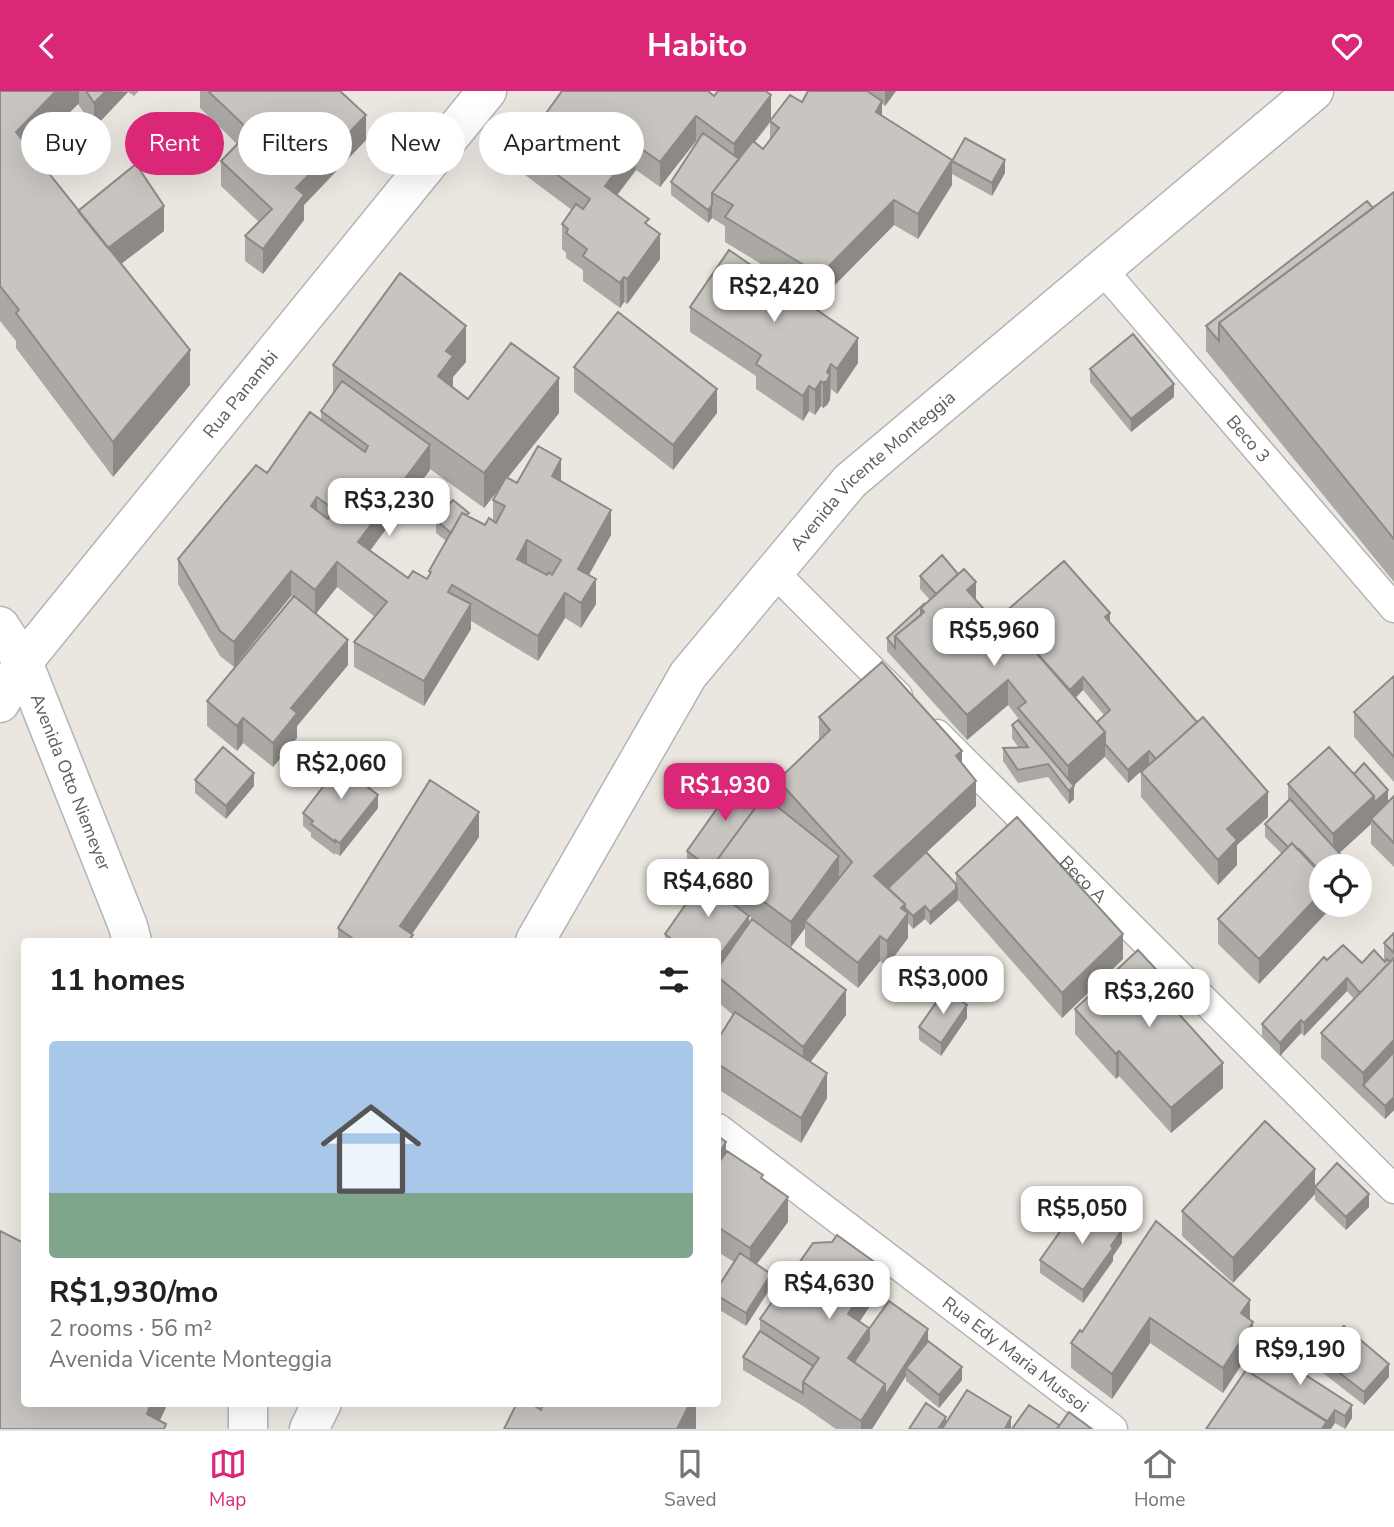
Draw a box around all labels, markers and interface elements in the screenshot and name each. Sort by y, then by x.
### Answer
text: Habito [647,24,747,67]
icon: back [28,27,66,65]
icon: heart [1328,27,1366,65]
chip: Buy [21,112,111,175]
chip: Rent [125,112,224,175]
chip: Filters [238,112,352,175]
chip: New [366,112,465,175]
chip: Apartment [479,112,644,175]
pin: R$2,420 [709,265,839,324]
text: R$2,420 [729,271,819,302]
street label: Rua Panambi [198,345,284,443]
street label: Avenida Vicente Monteggia [785,385,961,556]
street label: Beco 3 [1221,410,1275,468]
pin: R$3,230 [324,479,454,538]
text: R$3,230 [344,485,434,516]
pin: R$5,960 [929,609,1059,668]
text: R$5,960 [949,615,1039,646]
street label: Avenida Otto Niemeyer [25,690,117,875]
pin: R$2,060 [276,741,406,801]
text: R$2,060 [296,748,386,779]
pin: R$1,930 [660,763,790,823]
text: R$1,930 [680,770,770,801]
street label: Beco A [1054,850,1112,908]
map controls [1309,854,1372,917]
button: locate [1309,854,1372,917]
pin: R$4,680 [643,859,773,919]
text: R$4,680 [663,866,753,897]
pin: R$3,000 [878,957,1008,1016]
text: 11 homes [49,960,185,1001]
icon: filters [655,961,693,999]
text: R$3,000 [898,963,988,994]
pin: R$3,260 [1084,969,1214,1029]
text: R$3,260 [1104,976,1194,1007]
icon: home [308,1086,434,1212]
pin: R$5,050 [1017,1187,1147,1246]
text: R$5,050 [1037,1193,1127,1224]
pin: R$4,630 [764,1261,894,1321]
text: R$4,630 [784,1268,874,1299]
text: R$1,930/mo [49,1272,218,1313]
street label: Rua Edy Maria Mussoi [937,1291,1094,1418]
text: 2 rooms · 56 m² [49,1313,212,1344]
pin: R$9,190 [1235,1327,1365,1387]
text: R$9,190 [1255,1334,1345,1365]
text: Avenida Vicente Monteggia [49,1344,332,1375]
tab: Map [209,1445,247,1513]
tab: Saved [664,1445,717,1513]
tab: Home [1134,1445,1185,1513]

